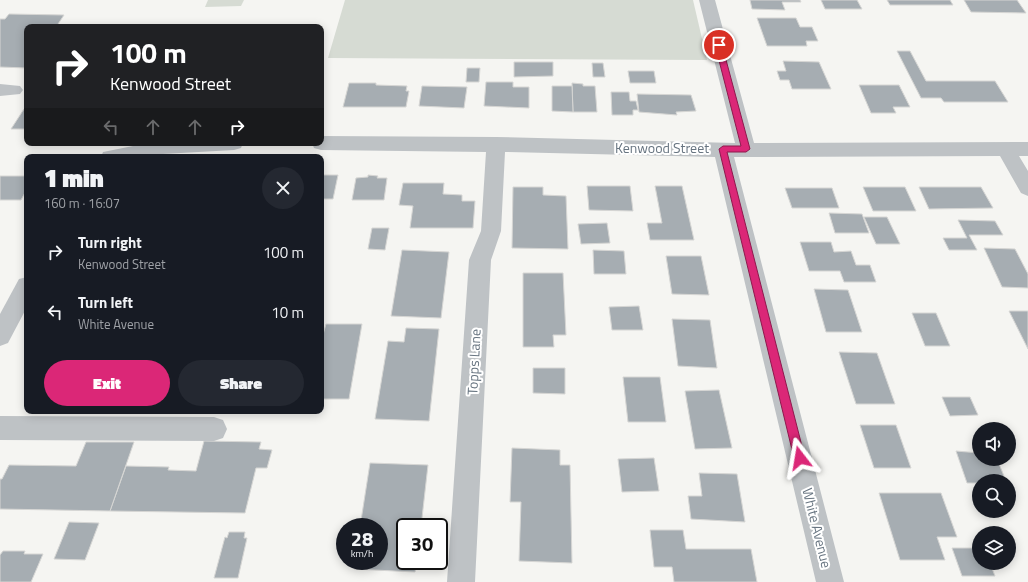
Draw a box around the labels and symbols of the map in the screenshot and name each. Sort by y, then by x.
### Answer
pin [702,28,736,62]
street label: Kenwood Street [615,137,709,158]
street label: Topps Lane [461,328,486,396]
position arrow [779,437,821,479]
street label: White Avenue [797,486,838,570]
speed limit sign: 30 [396,518,448,570]

